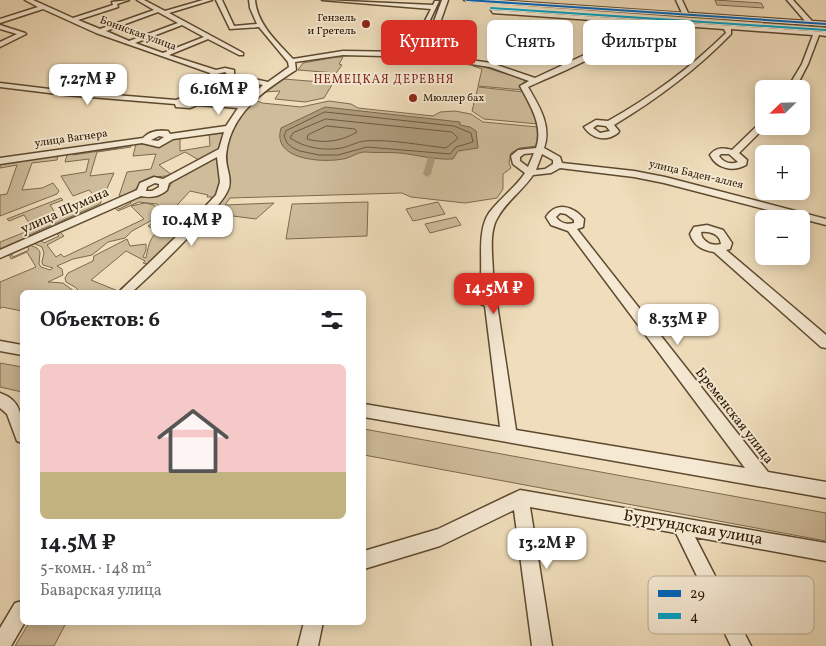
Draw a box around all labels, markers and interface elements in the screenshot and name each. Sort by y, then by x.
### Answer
place label: Гензель и Гретель [308,11,356,39]
street label: Боннская улица [98,13,179,55]
marker: Гензель и Гретель [360,18,372,30]
chip: Купить [381,20,477,65]
chip: Снять [487,20,573,65]
chip: Фильтры [583,20,695,65]
pin: 7.27M ₽ [42,64,134,106]
text: 7.27M ₽ [60,69,116,91]
district label: НЕМЕЦКАЯ ДЕРЕВНЯ [313,72,455,88]
pin: 6.16M ₽ [173,74,265,116]
text: 6.16M ₽ [190,79,248,101]
north arrow [755,80,810,135]
map controls [755,80,810,265]
place label: Мюллер бах [423,91,484,106]
marker: Мюллер бах [407,92,419,104]
street label: улица Вагнера [33,126,109,152]
button: + [755,145,810,200]
street label: улица Баден-аллея [647,157,745,193]
street label: улица Шумана [18,183,112,239]
pin: 10.4M ₽ [146,204,238,247]
text: 10.4M ₽ [162,210,222,232]
button: − [755,210,810,265]
pin: 14.5M ₽ [448,272,540,315]
text: 14.5M ₽ [465,278,523,300]
pin: 8.33M ₽ [632,304,724,346]
text: Объектов: 6 [40,306,160,335]
icon: filters [318,306,346,334]
text: 8.33M ₽ [649,309,707,331]
street label: Бременская улица [690,364,778,468]
icon: home [148,396,238,486]
street label: Бургундская улица [621,505,765,551]
pin: 13.2M ₽ [501,528,593,570]
text: 14.5M ₽ [40,529,116,558]
text: 13.2M ₽ [518,533,576,555]
text: 5-комн. · 148 m² [40,558,152,580]
legend [648,576,814,634]
text: Баварская улица [40,580,162,602]
text: 29 [690,585,705,604]
text: 4 [690,608,698,627]

